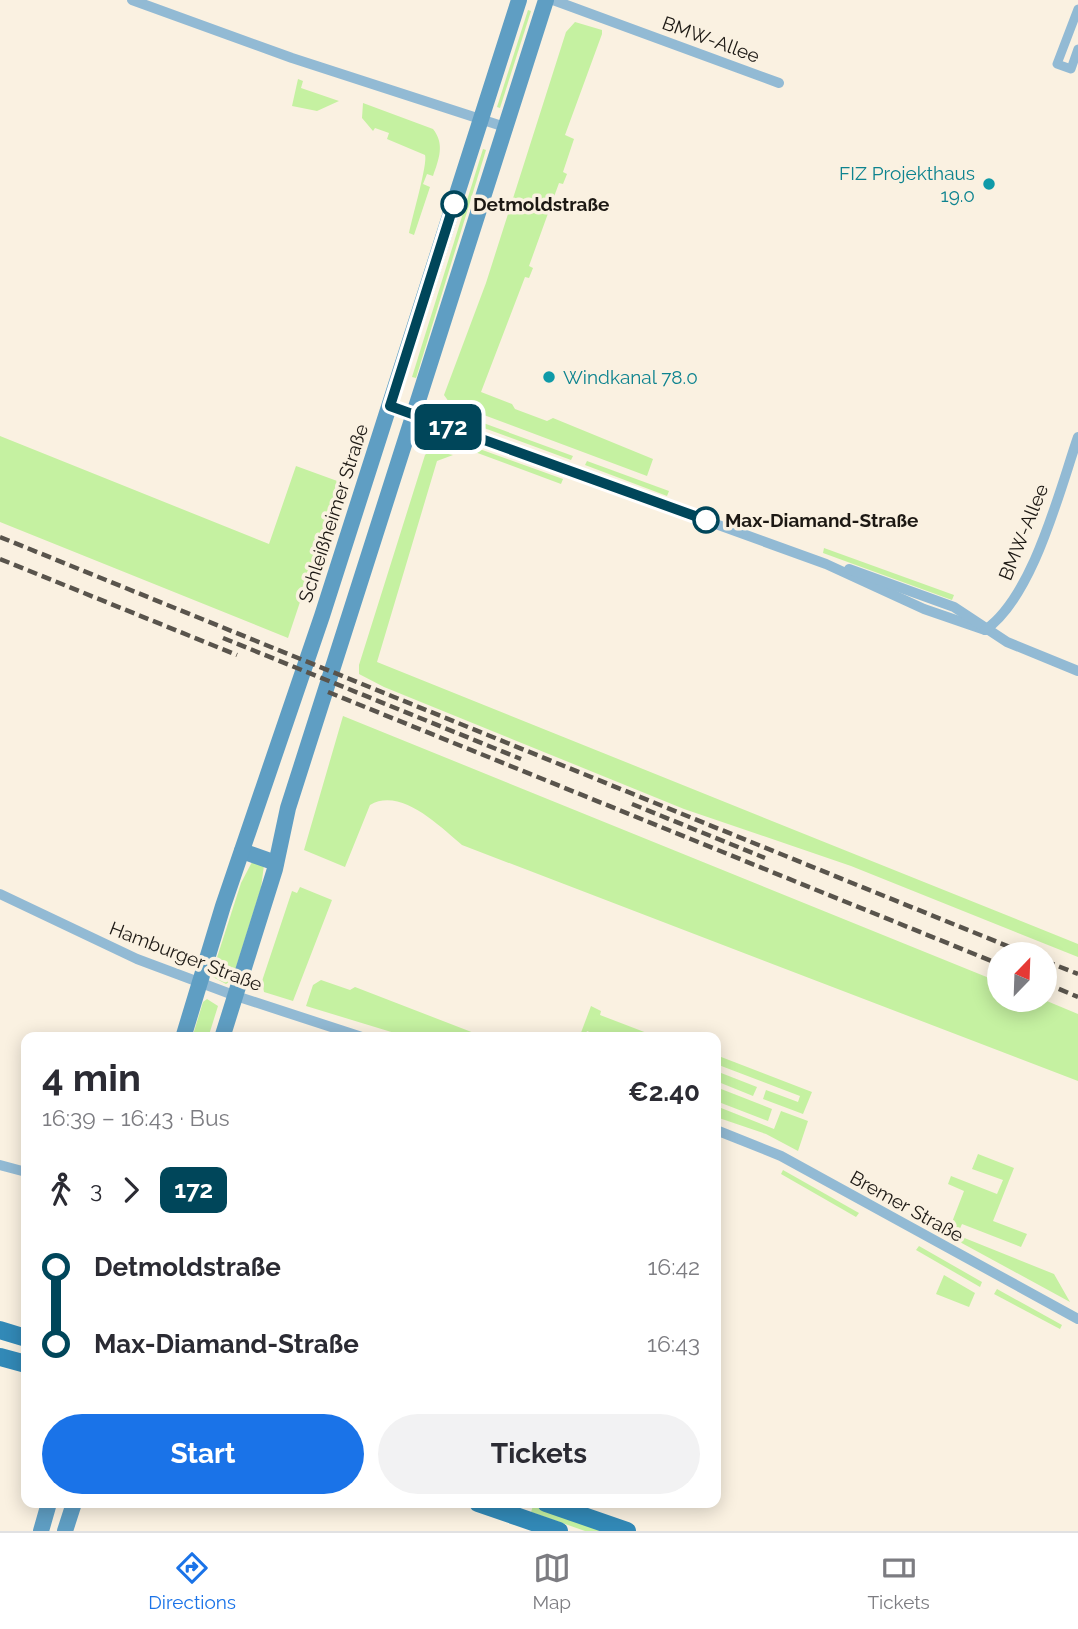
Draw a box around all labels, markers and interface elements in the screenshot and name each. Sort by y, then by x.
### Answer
street label: BMW-Allee [659,11,763,67]
place label: FIZ Projekthaus 19.0 [839,162,975,206]
marker: FIZ Projekthaus 19.0 [981,176,997,192]
marker: Detmoldstraße [441,191,467,217]
place label: Detmoldstraße [473,193,609,215]
place label: Windkanal 78.0 [563,366,698,388]
marker: Windkanal 78.0 [541,369,557,385]
line badge: 172 [408,404,488,450]
text: 172 [429,412,467,441]
street label: Schleißheimer Straße [294,421,372,605]
street label: BMW-Allee [994,481,1052,583]
marker: Max-Diamand-Straße [693,507,719,533]
place label: Max-Diamand-Straße [725,509,918,531]
street label: Hamburger Straße [107,917,265,995]
north arrow [987,942,1057,1012]
map controls [987,942,1057,1012]
text: 4 min [42,1055,141,1100]
text: €2.40 [628,1077,700,1107]
text: 16:39 – 16:43 · Bus [42,1104,230,1131]
street label: Bremer Straße [846,1166,968,1246]
icon: walk [42,1171,80,1209]
icon: forward [112,1171,150,1209]
text: 172 [174,1175,213,1204]
text: 3 [90,1176,102,1203]
text: Detmoldstraße [94,1252,281,1282]
text: 16:42 [647,1253,700,1280]
text: Max-Diamand-Straße [94,1329,359,1359]
text: 16:43 [647,1330,700,1357]
button: Start [42,1414,364,1494]
button: Tickets [378,1414,700,1494]
tab: Directions [148,1549,236,1613]
tab: Map [532,1549,571,1613]
tab: Tickets [867,1549,930,1613]

